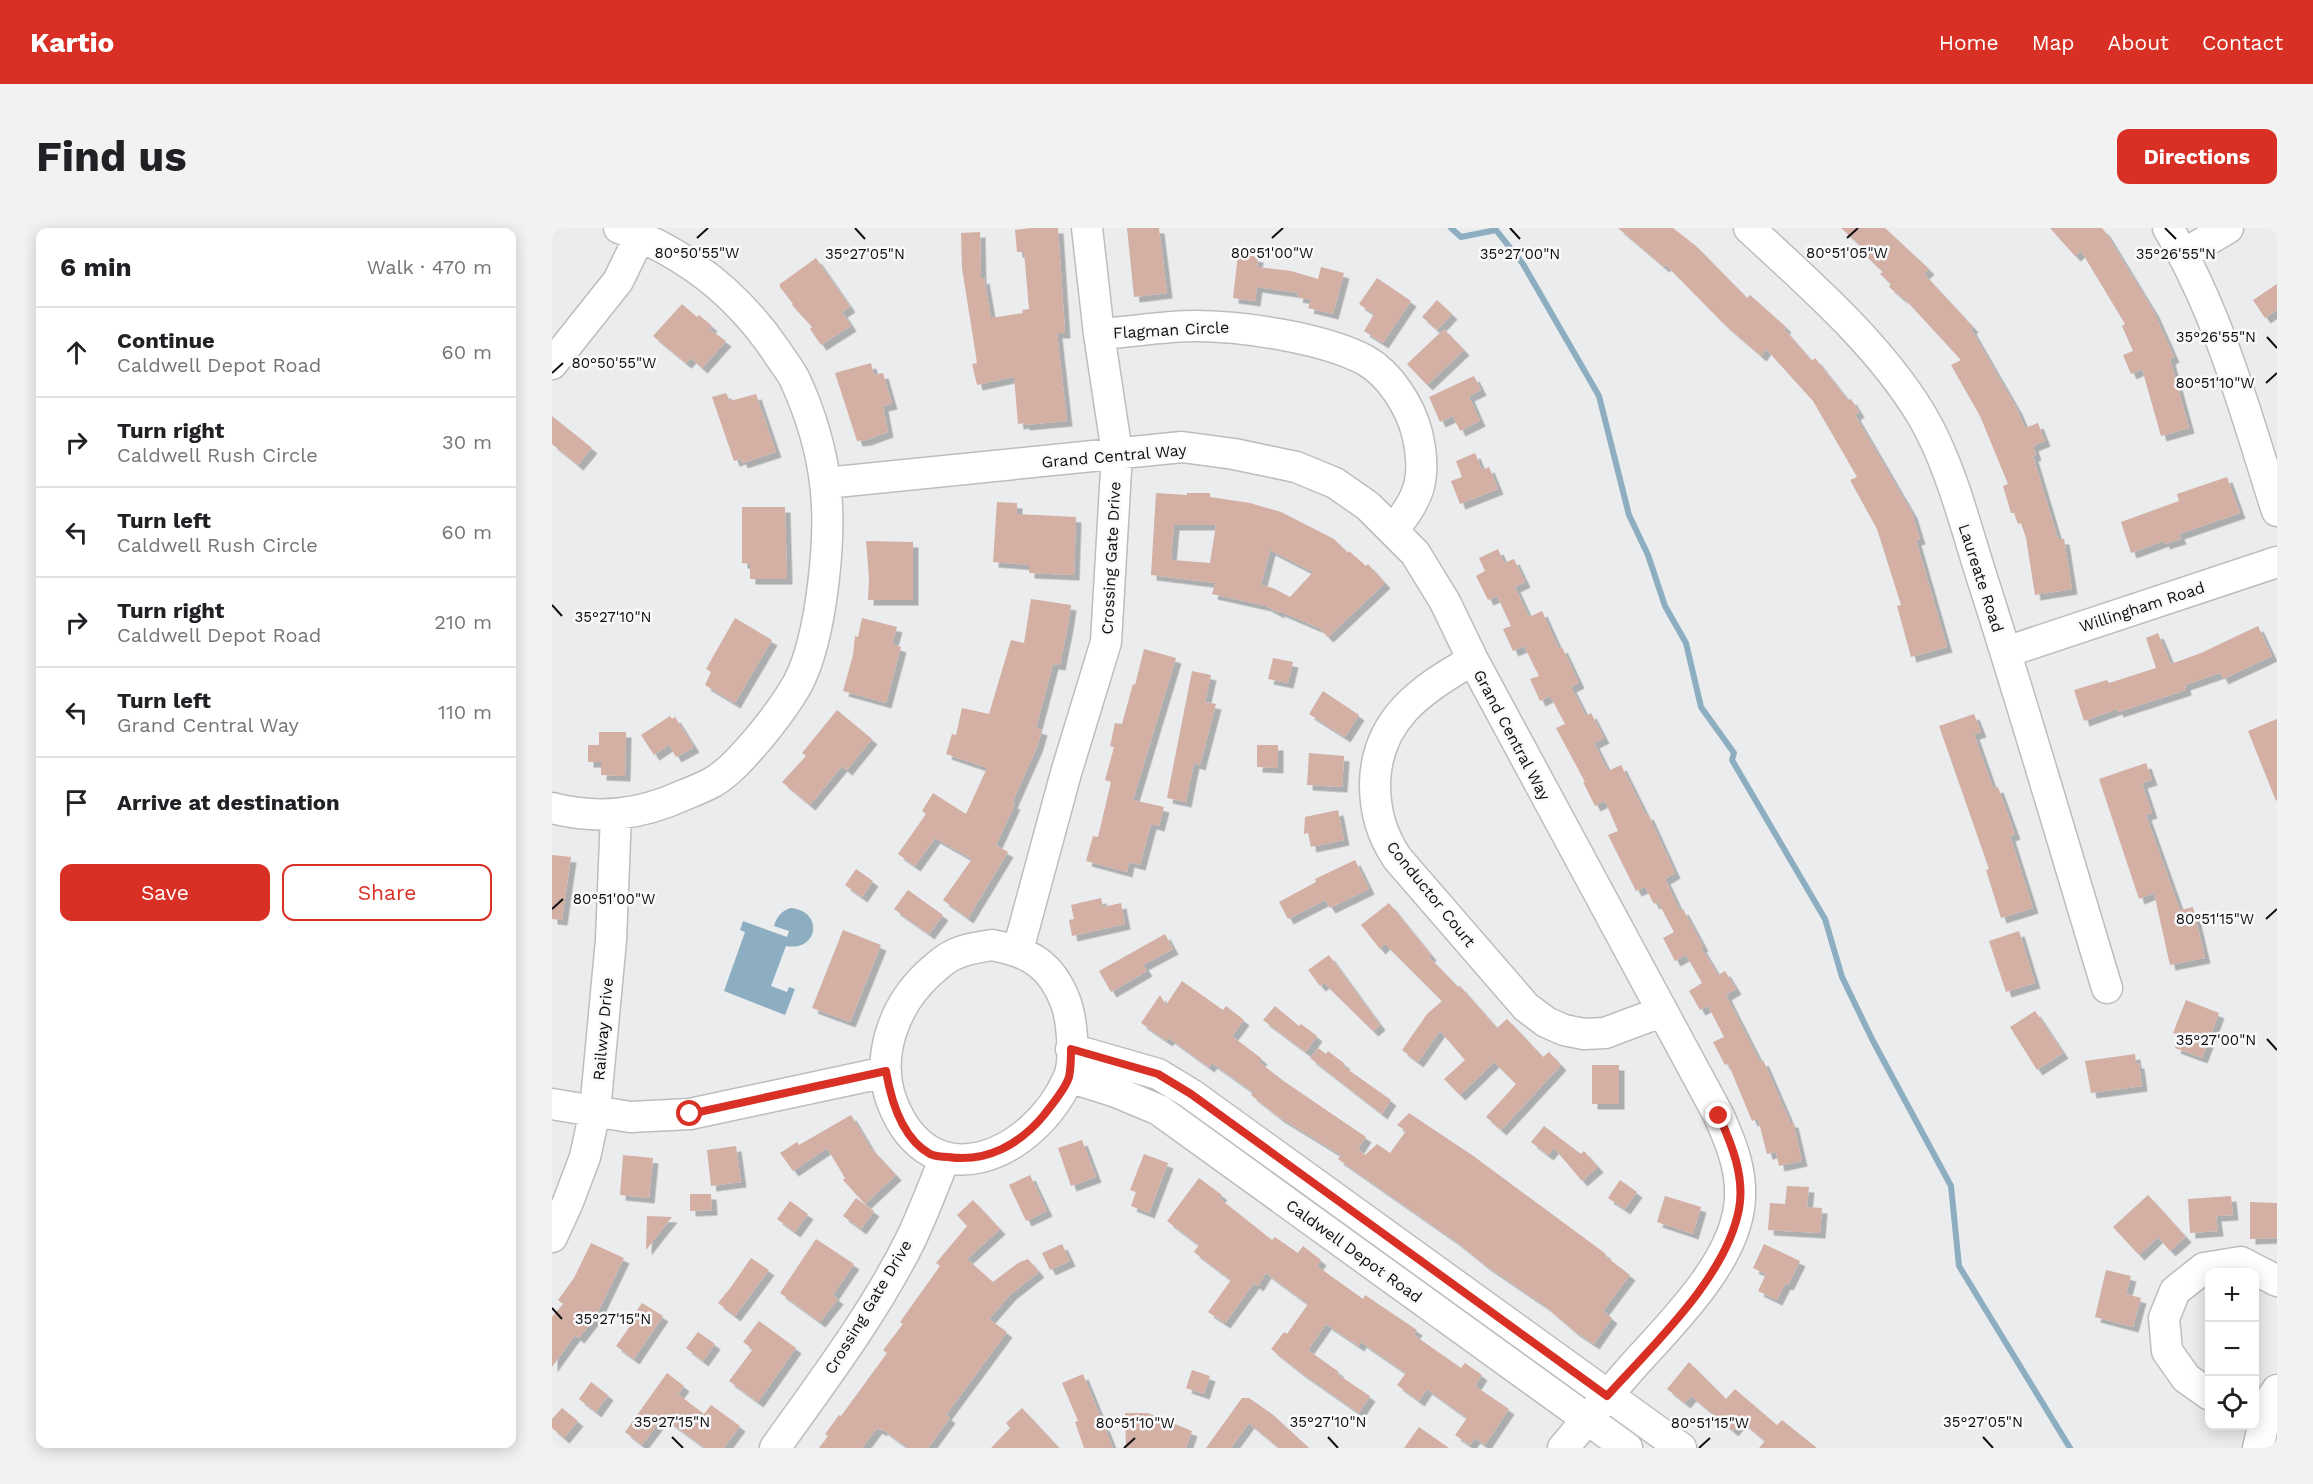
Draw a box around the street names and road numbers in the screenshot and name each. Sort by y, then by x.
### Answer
street label: Flagman Circle [1112,317,1230,343]
street label: Grand Central Way [1041,440,1188,472]
street label: Crossing Gate Drive [1097,481,1125,635]
street label: Laureate Road [1954,521,2008,635]
street label: Willingham Road [2077,578,2207,636]
street label: Grand Central Way [1469,666,1555,804]
street label: Conductor Court [1383,837,1480,951]
street label: Railway Drive [589,977,617,1081]
street label: Caldwell Depot Road [1282,1195,1426,1307]
street label: Crossing Gate Drive [820,1236,916,1378]

